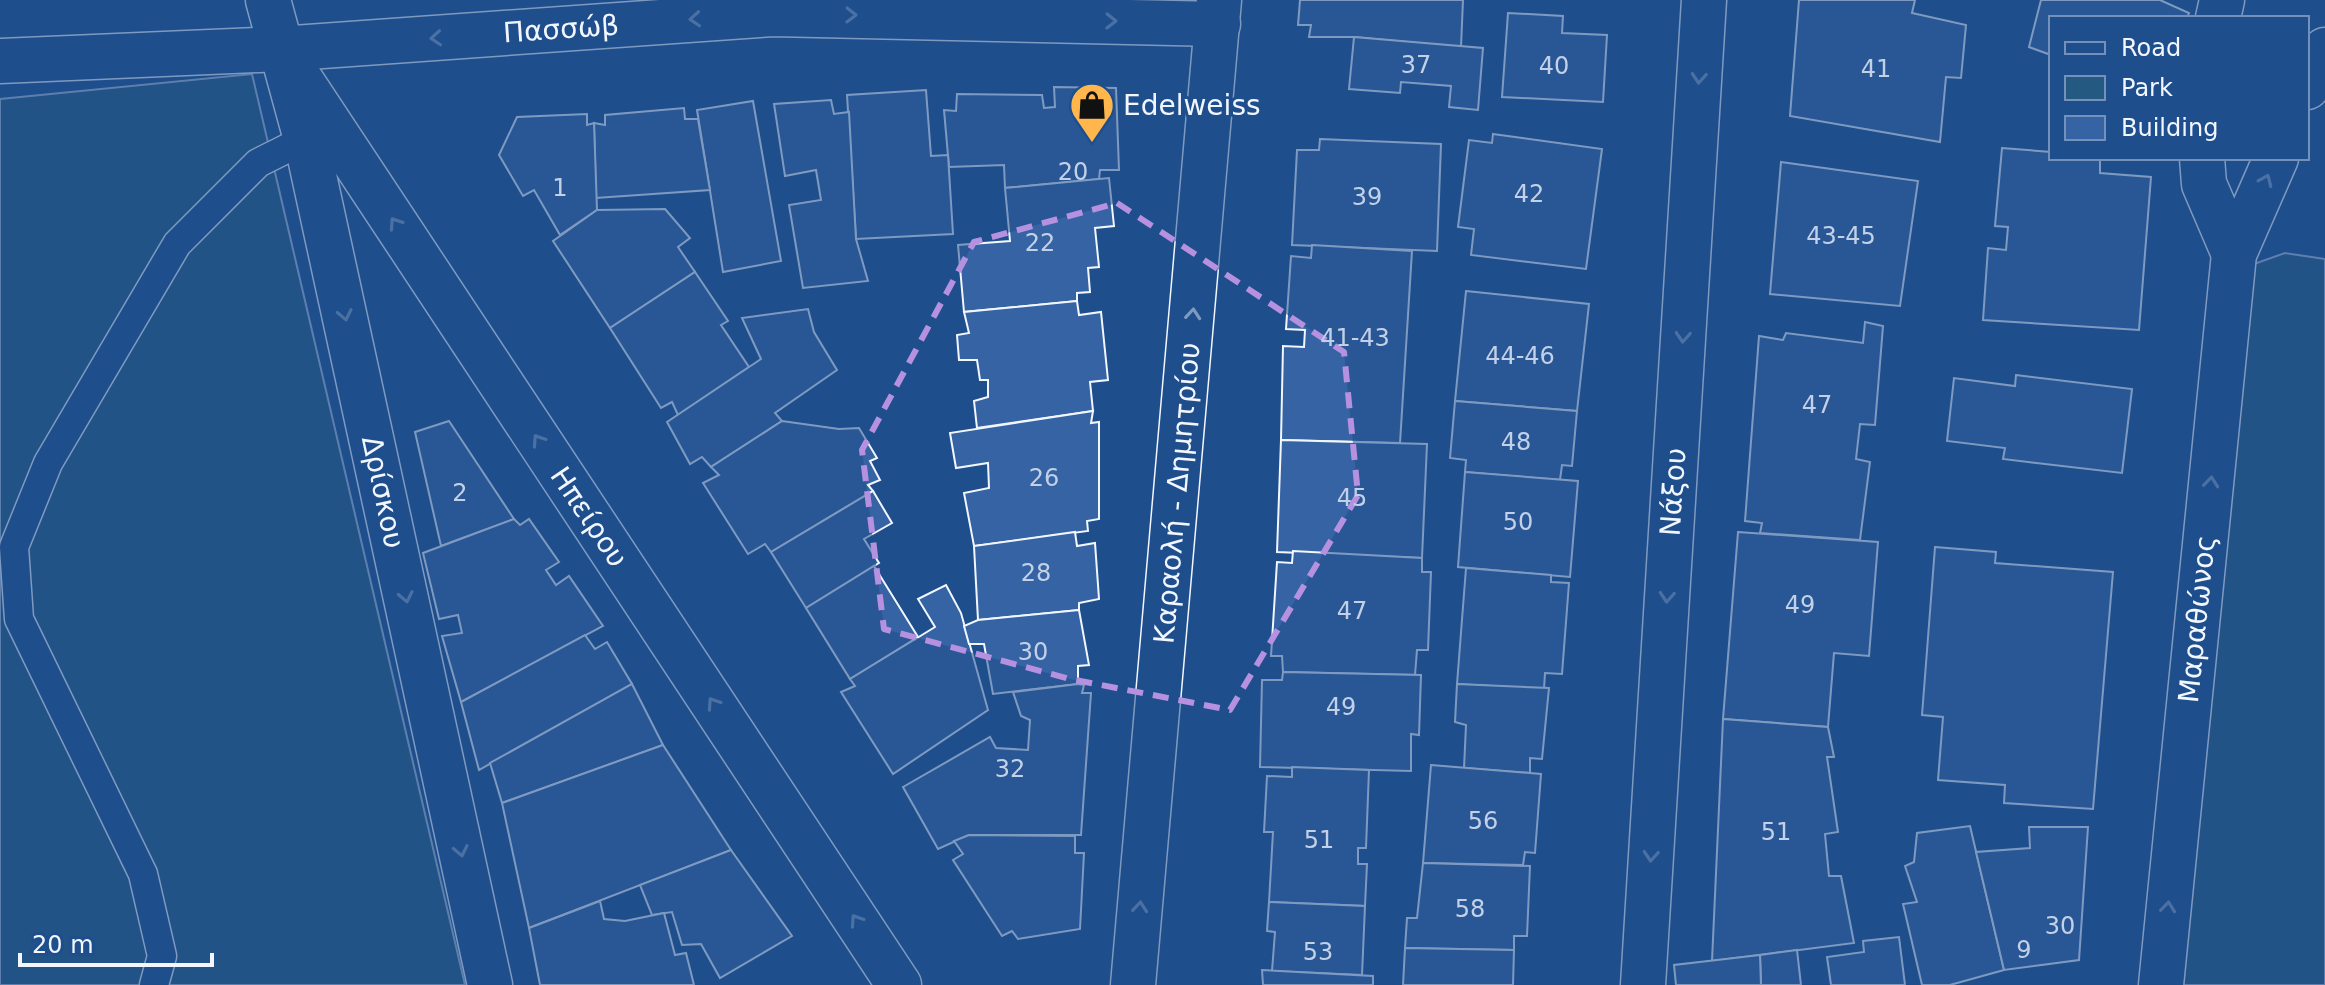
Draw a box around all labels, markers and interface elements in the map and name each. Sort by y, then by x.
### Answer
one-way arrow [845,7,858,24]
street label: Πασσώβ [502,8,620,50]
one-way arrow [688,10,701,27]
one-way arrow [1105,13,1118,30]
legend [2049,16,2309,160]
one-way arrow [429,29,442,46]
text: Road [2121,34,2181,62]
house number: 37 [1401,51,1431,79]
house number: 40 [1539,52,1569,80]
house number: 41 [1861,55,1891,83]
one-way arrow [1691,72,1708,85]
text: Park [2121,74,2173,102]
shop icon: Edelweiss [1068,81,1116,144]
place label: Edelweiss [1123,89,1261,122]
text: Building [2121,114,2218,142]
house number: 20 [1058,158,1088,186]
house number: 1 [552,174,568,202]
one-way arrow [2257,174,2273,188]
house number: 42 [1514,180,1544,208]
house number: 39 [1352,183,1382,211]
one-way arrow [389,217,404,232]
house number: 43-45 [1806,222,1876,250]
house number: 22 [1025,229,1055,257]
one-way arrow [1184,307,1201,320]
one-way arrow [336,308,353,322]
house number: 41-43 [1320,324,1390,352]
one-way arrow [1675,331,1692,344]
street label: Καραολή - Δημητρίου [1147,341,1207,645]
house number: 44-46 [1485,342,1555,370]
house number: 47 [1802,391,1832,419]
house number: 48 [1501,428,1531,456]
street label: Δρίσκου [355,433,411,551]
one-way arrow [533,434,548,448]
street label: Νάξου [1653,447,1693,537]
street label: Ηπείρου [544,461,634,573]
house number: 26 [1029,464,1059,492]
one-way arrow [2203,475,2220,488]
house number: 2 [452,479,468,507]
house number: 45 [1337,484,1367,512]
house number: 50 [1503,508,1533,536]
street label: Μαραθώνος [2172,533,2222,705]
house number: 28 [1021,559,1051,587]
one-way arrow [397,589,414,603]
one-way arrow [1659,591,1676,604]
house number: 49 [1785,591,1815,619]
house number: 47 [1337,597,1367,625]
house number: 30 [1018,638,1048,666]
house number: 49 [1326,693,1356,721]
one-way arrow [707,697,722,712]
house number: 32 [995,755,1025,783]
house number: 56 [1468,807,1498,835]
house number: 51 [1761,818,1791,846]
house number: 51 [1304,826,1334,854]
one-way arrow [452,843,469,857]
one-way arrow [1643,850,1660,863]
house number: 58 [1455,895,1485,923]
one-way arrow [1131,900,1148,913]
one-way arrow [2160,900,2177,913]
house number: 30 [2045,912,2075,940]
one-way arrow [851,914,866,929]
scale bar [20,917,212,967]
text: 20 m [32,931,94,959]
house number: 9 [2016,936,2032,964]
house number: 53 [1303,938,1333,966]

